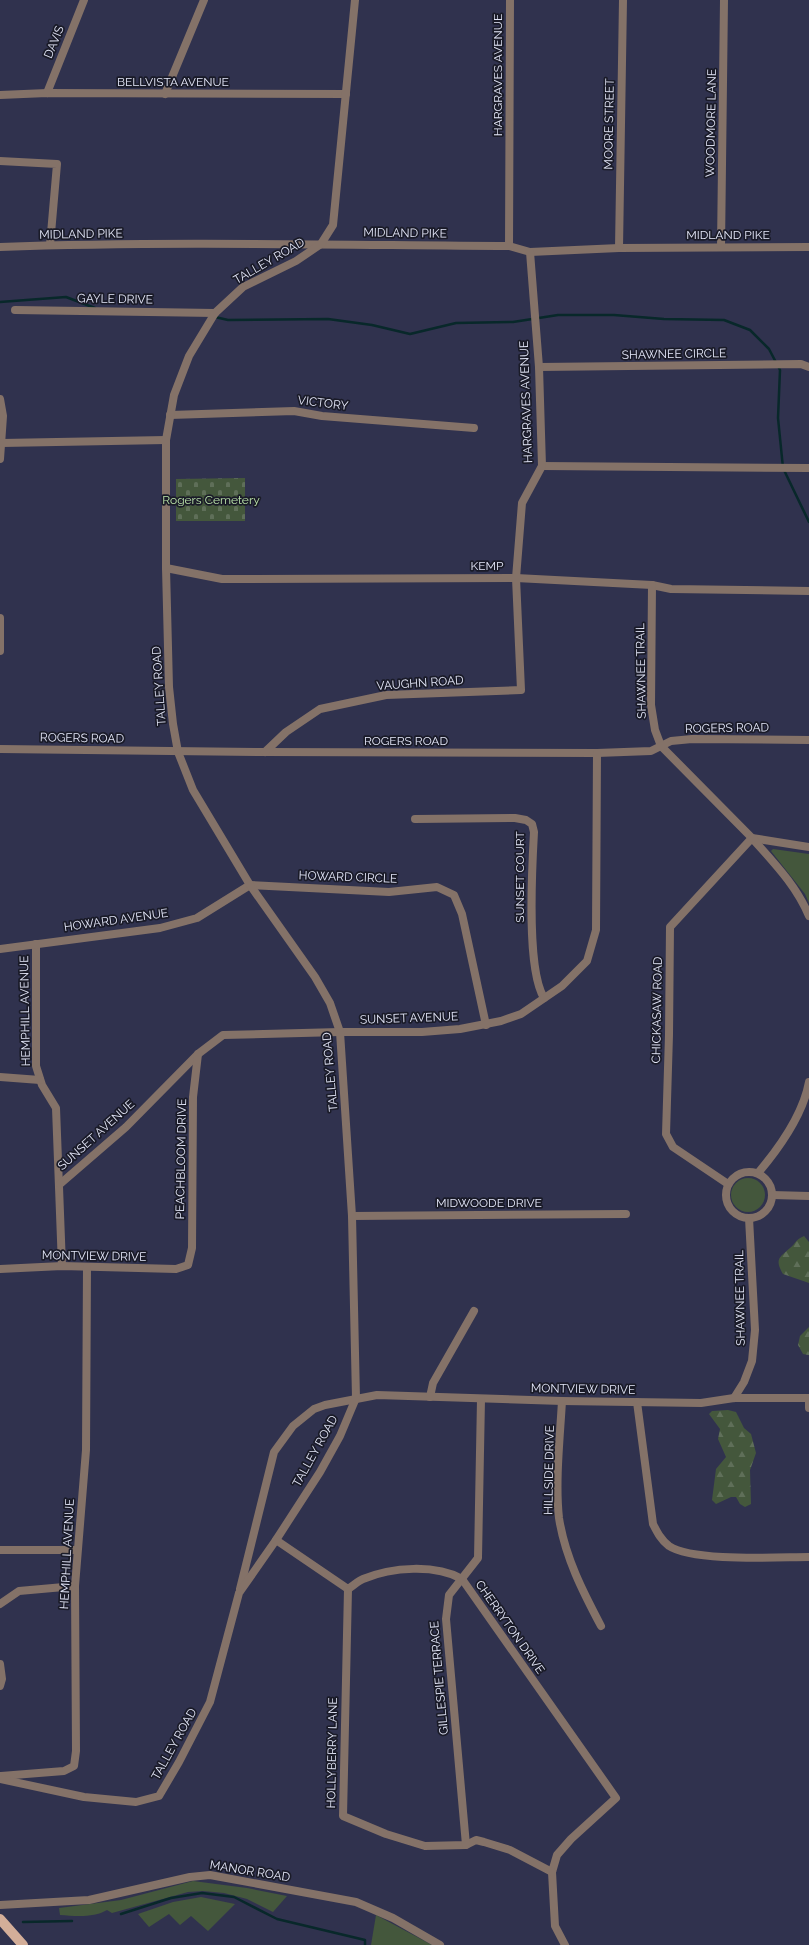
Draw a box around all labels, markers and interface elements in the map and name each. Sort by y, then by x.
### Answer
street label: HARGRAVES AVENUE [491,14,505,136]
street label: DAVIS [41,24,67,60]
street label: WOODMORE LANE [703,69,719,177]
street label: BELLVISTA AVENUE [117,75,229,89]
street label: MOORE STREET [601,78,617,170]
street label: MIDLAND PIKE [363,225,447,241]
street label: MIDLAND PIKE [39,226,123,242]
street label: MIDLAND PIKE [686,228,770,242]
street label: TALLEY ROAD [231,235,307,287]
street label: GAYLE DRIVE [77,291,153,307]
street label: HARGRAVES AVENUE [517,341,535,463]
street label: SHAWNEE CIRCLE [622,346,726,362]
street label: VICTORY [297,393,349,413]
park label: Rogers Cemetery [162,493,260,507]
street label: KEMP [470,559,504,573]
street label: SHAWNEE TRAIL [633,623,649,719]
street label: TALLEY ROAD [149,645,169,726]
street label: VAUGHN ROAD [376,673,464,693]
street label: ROGERS ROAD [685,720,770,736]
street label: ROGERS ROAD [40,730,125,746]
street label: ROGERS ROAD [364,734,448,748]
street label: SUNSET COURT [513,831,527,923]
street label: HOWARD CIRCLE [299,868,397,886]
street label: HOWARD AVENUE [63,906,169,934]
street label: HEMPHILL AVENUE [17,955,33,1067]
street label: CHICKASAW ROAD [649,956,665,1064]
street label: SUNSET AVENUE [360,1009,458,1027]
street label: TALLEY ROAD [320,1031,340,1112]
street label: SUNSET AVENUE [55,1097,137,1173]
street label: PEACHBLOOM DRIVE [173,1099,189,1219]
street label: MIDWOODE DRIVE [436,1196,542,1210]
street label: MONTVIEW DRIVE [42,1248,146,1264]
street label: SHAWNEE TRAIL [732,1250,748,1346]
street label: MONTVIEW DRIVE [531,1381,635,1397]
street label: TALLEY ROAD [290,1412,341,1489]
street label: HILLSIDE DRIVE [541,1425,557,1515]
street label: HEMPHILL AVENUE [57,1498,77,1610]
street label: CHERRYTON DRIVE [473,1578,547,1676]
street label: GILLESPIE TERRACE [427,1621,451,1735]
street label: HOLLYBERRY LANE [324,1697,340,1809]
street label: TALLEY ROAD [149,1705,200,1782]
street label: MANOR ROAD [209,1858,292,1884]

